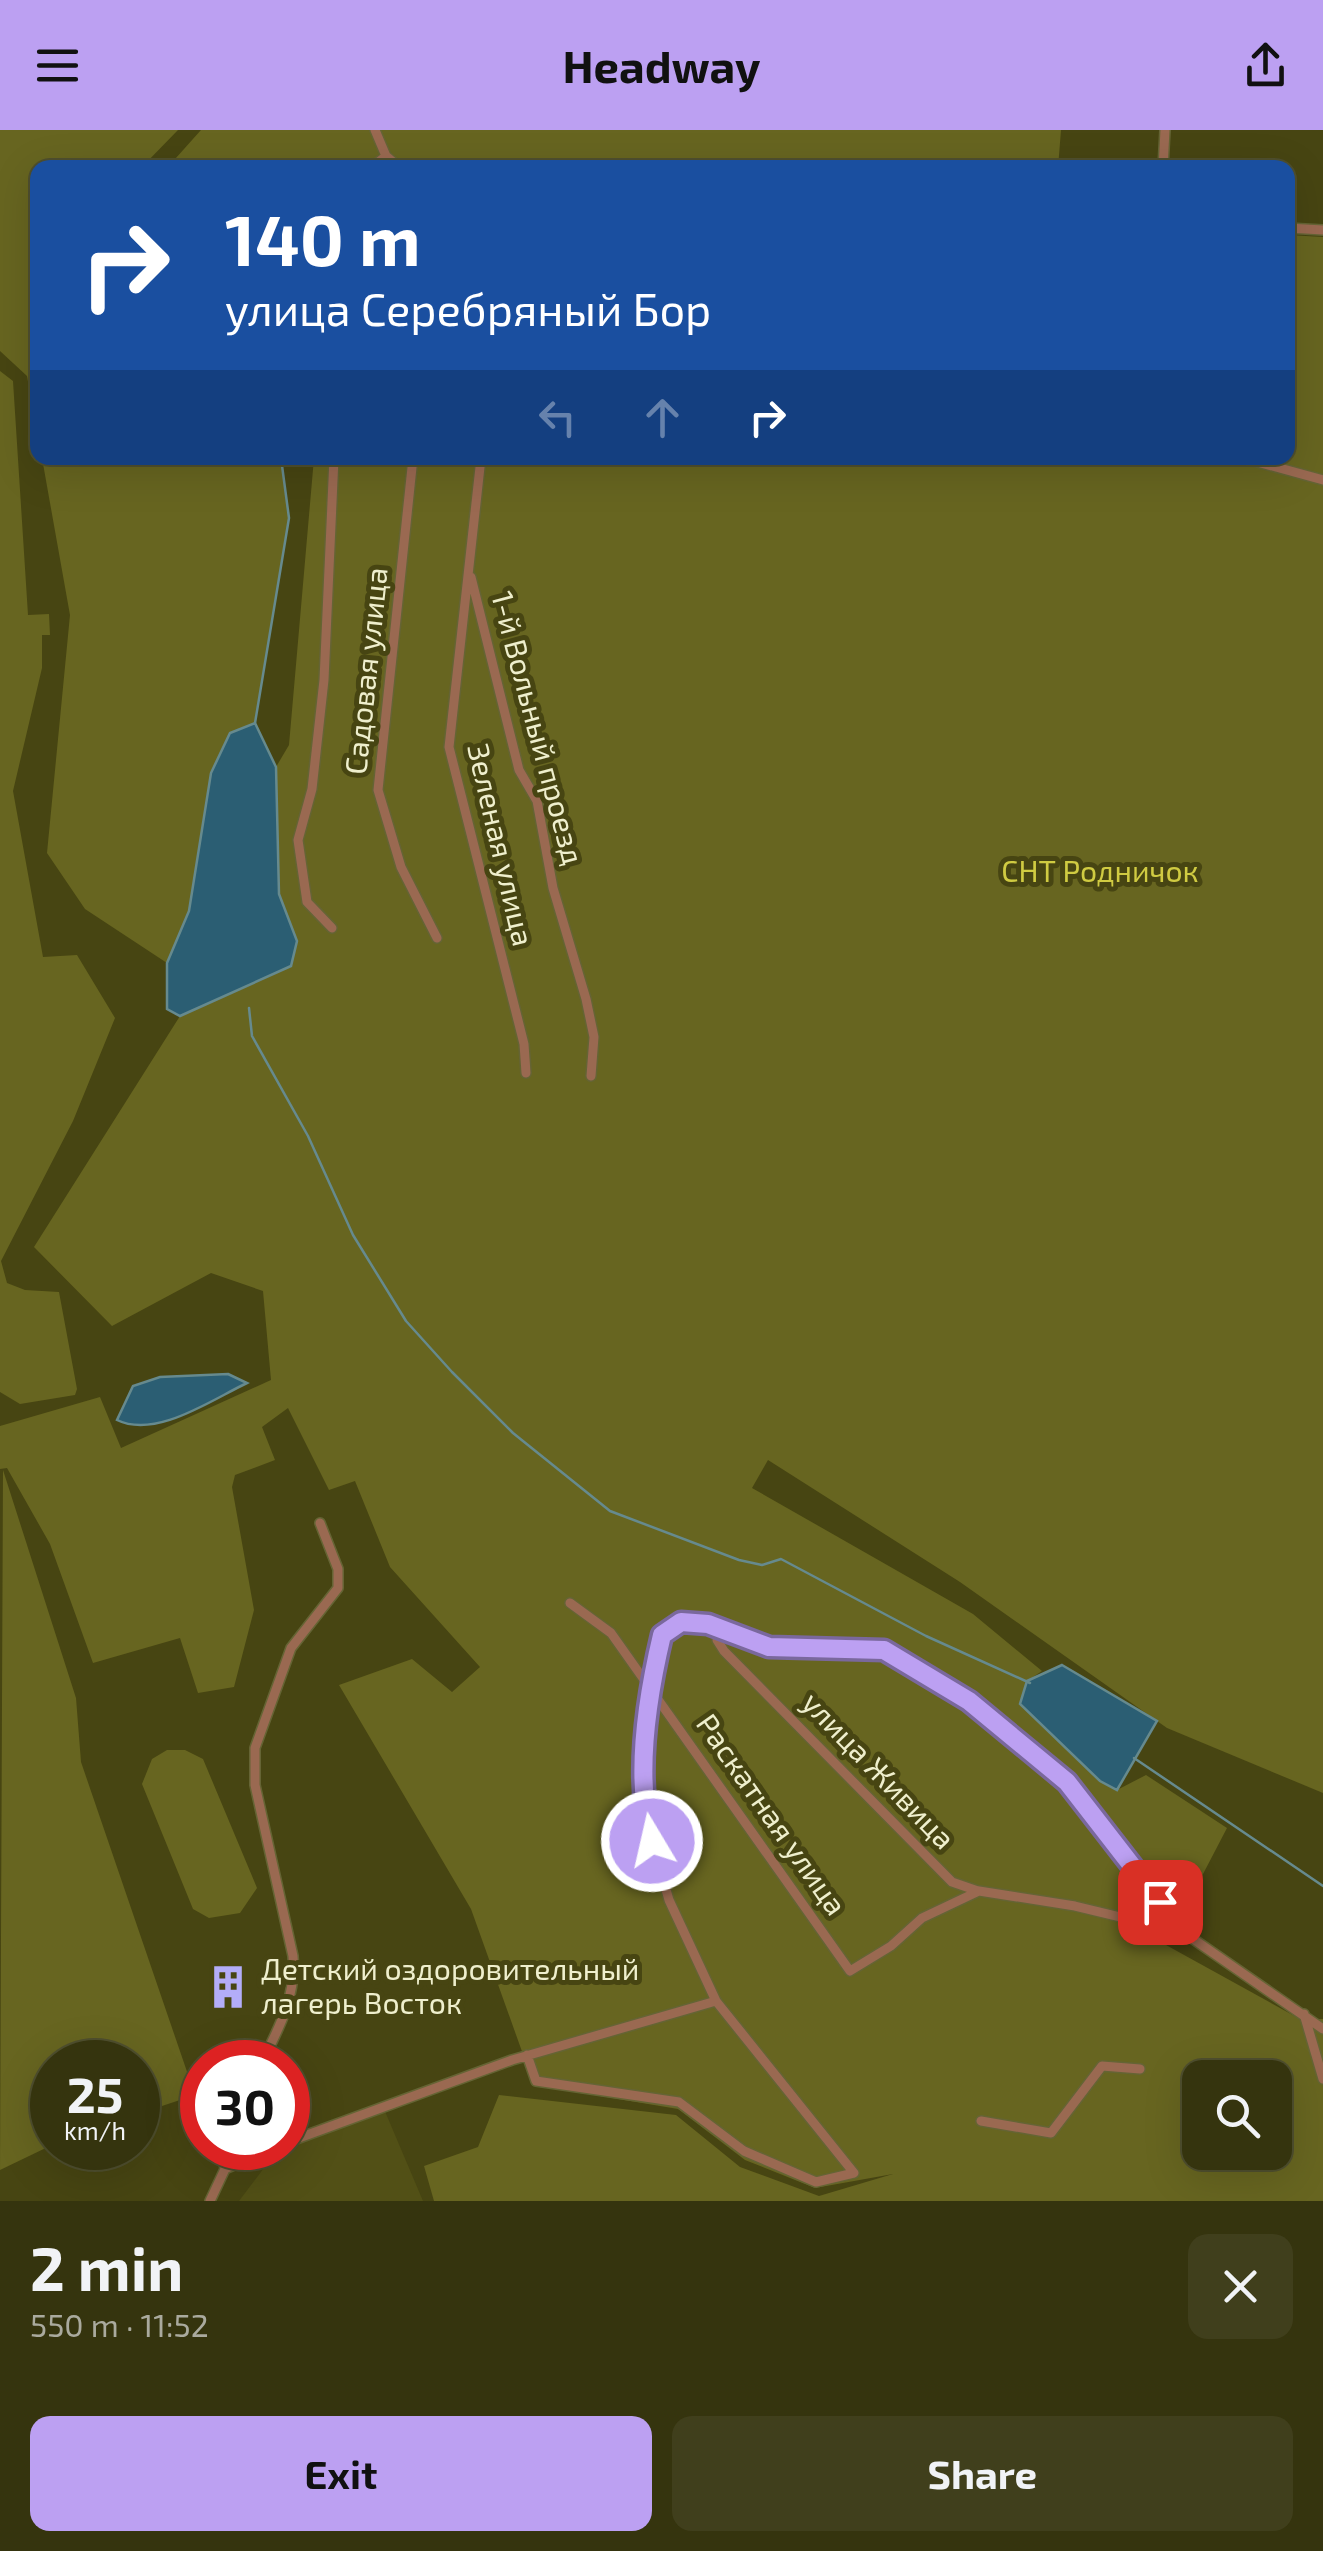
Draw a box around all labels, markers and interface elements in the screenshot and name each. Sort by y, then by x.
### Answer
icon: menu [30,38,85,93]
text: Headway [563,38,760,92]
icon: share [1238,38,1293,93]
text: 140 m [225,196,421,280]
icon: right [60,200,190,330]
text: улица Серебряный Бор [225,281,711,335]
icon: left [530,390,585,445]
icon: ahead [635,390,690,445]
icon: right [740,390,795,445]
street label: Садовая улица [336,565,395,776]
street label: 1-й Вольный проезд [485,587,593,868]
street label: Зеленая улица [460,740,543,949]
park label: СНТ Родничок [1001,852,1199,888]
street label: улица Живица [795,1684,963,1856]
street label: Раскатная улица [689,1706,855,1922]
position arrow [600,1789,704,1893]
pin [1118,1860,1203,1945]
icon: arrive [1133,1875,1188,1930]
place label: Детский оздоровительный лагерь Восток [261,1950,639,2020]
building icon: Детский оздоровительный лагерь Восток [204,1963,252,2011]
speed limit sign: 30 [180,2040,310,2170]
map controls [1182,2060,1292,2170]
button: search [1182,2060,1292,2170]
text: 25 [67,2063,123,2123]
text: km/h [64,2115,126,2145]
text: 2 min [30,2231,183,2303]
button: close [1188,2234,1293,2339]
text: 550 m · 11:52 [30,2305,209,2343]
button: Exit [30,2416,652,2531]
button: Share [672,2416,1293,2531]

